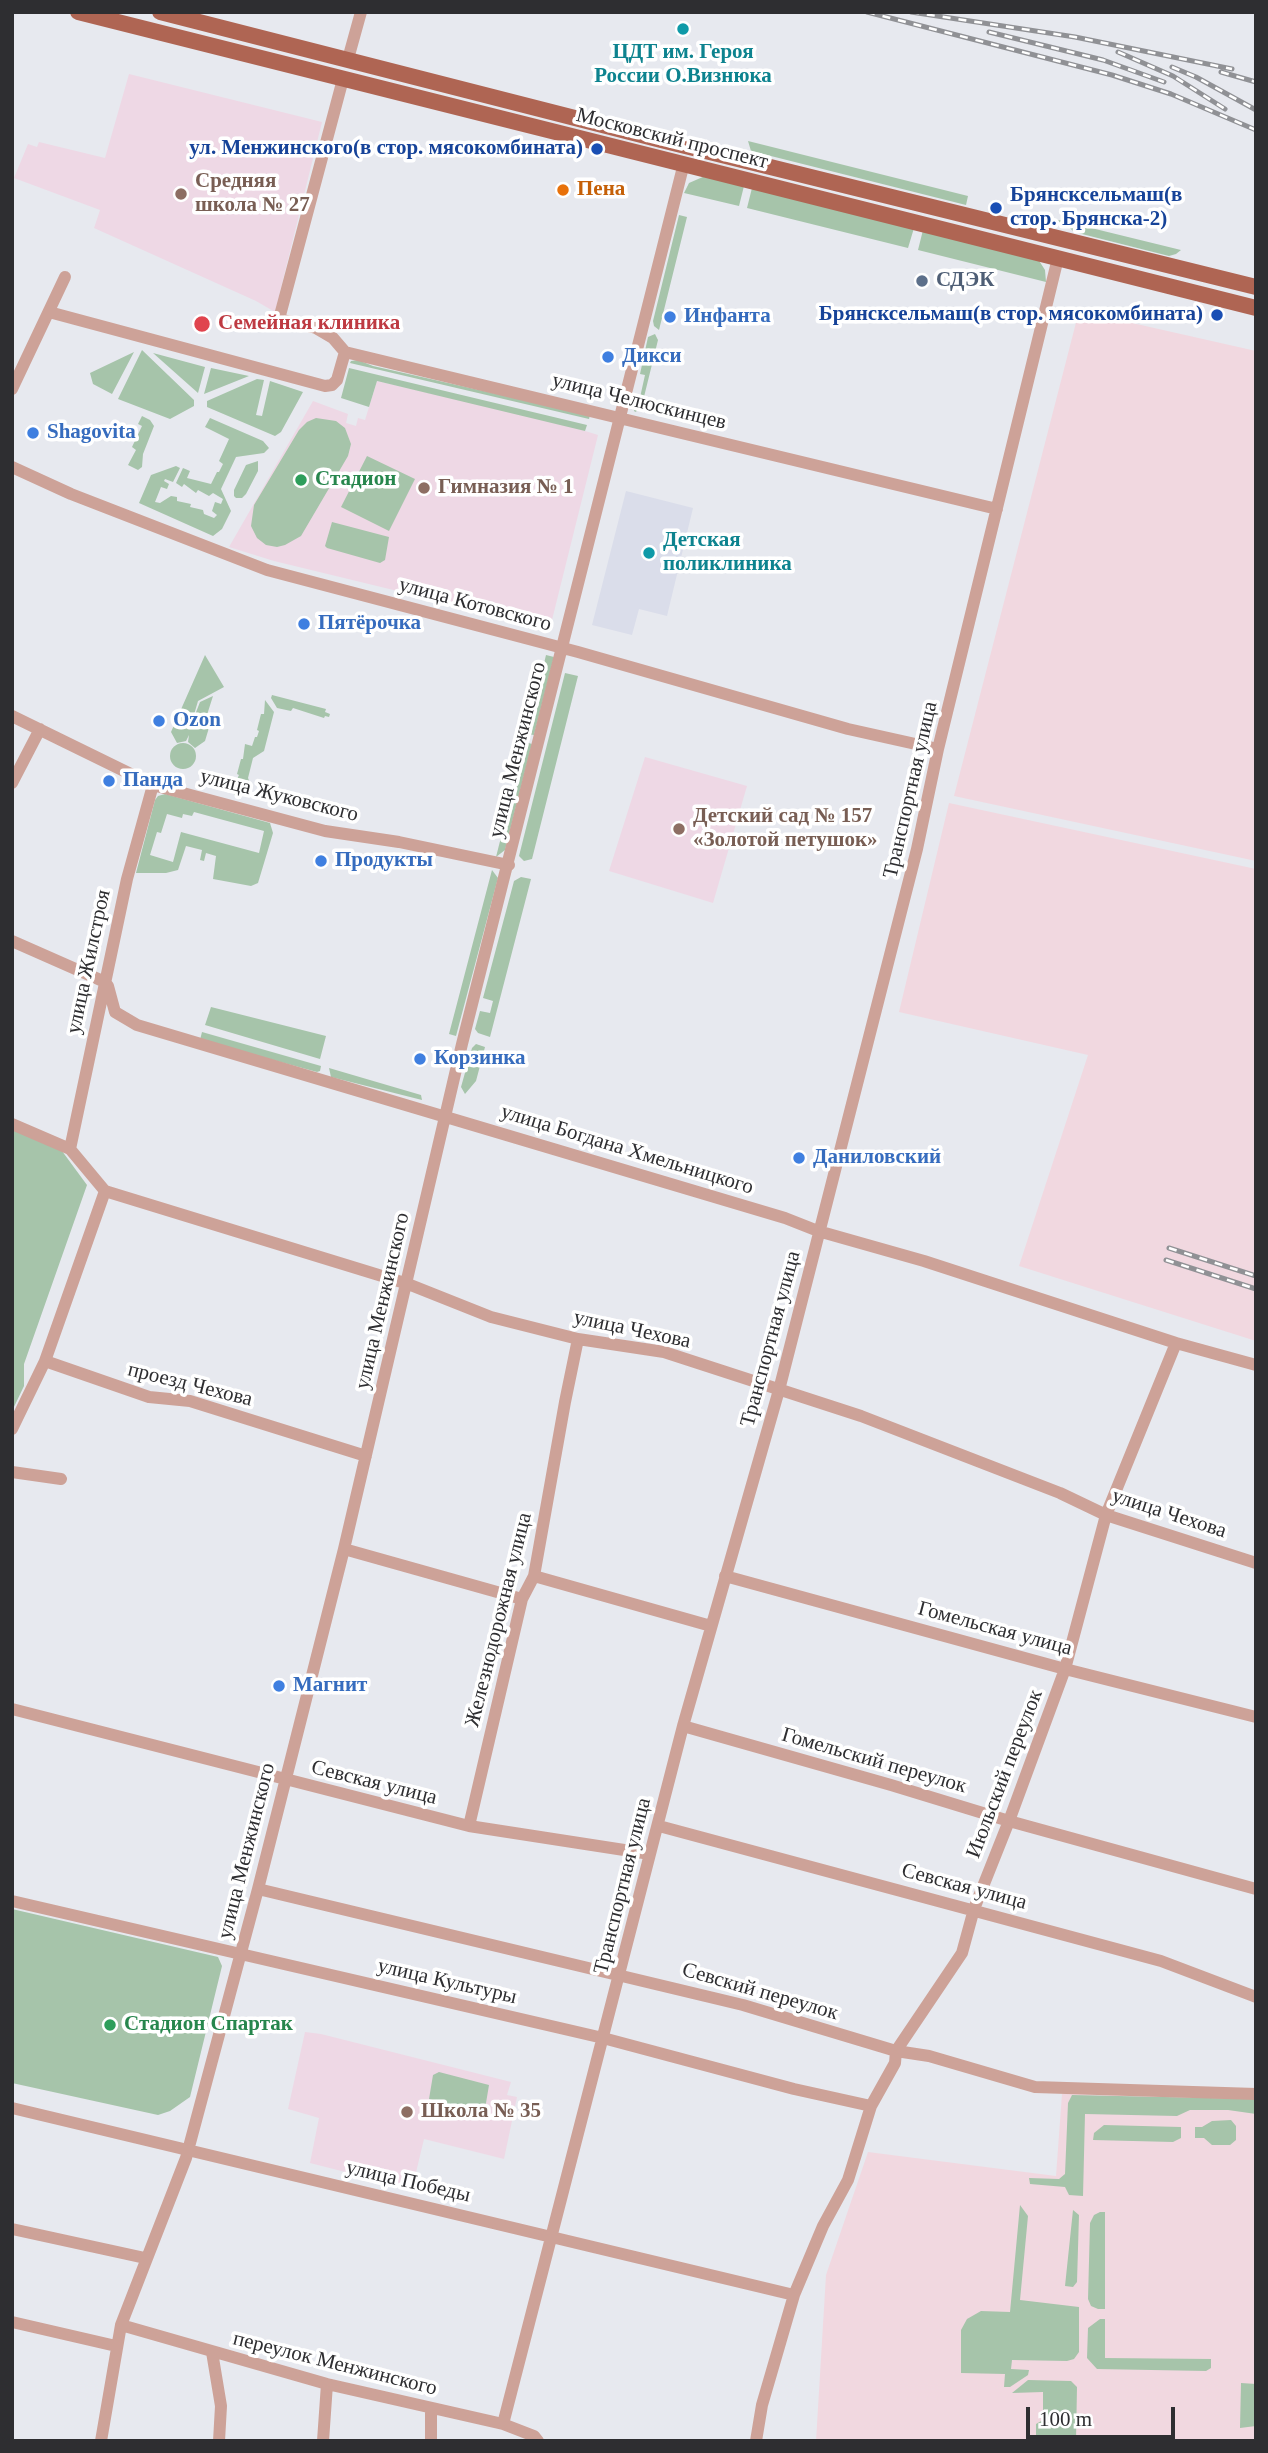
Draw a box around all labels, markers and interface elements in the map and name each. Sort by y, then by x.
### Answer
marker: ЦДТ им. Героя России О.Визнюка [675,21,691,37]
place label: ЦДТ им. Героя России О.Визнюка [594,40,772,90]
street label: Московский проспект [573,103,771,175]
place label: ул. Менжинского(в стор. мясокомбината) [189,136,583,162]
marker: ул. Менжинского(в стор. мясокомбината) [589,141,605,157]
place label: Средняя школа № 27 [195,169,310,219]
place label: Пена [577,177,625,203]
marker: Пена [555,182,571,198]
place label: Брянсксельмаш(в стор. Брянска-2) [1010,183,1182,233]
marker: Средняя школа № 27 [173,186,189,202]
marker: Брянсксельмаш(в стор. Брянска-2) [988,200,1004,216]
place label: СДЭК [936,268,995,294]
marker: СДЭК [914,273,930,289]
place label: Брянсксельмаш(в стор. мясокомбината) [819,302,1203,328]
place label: Инфанта [684,304,771,330]
marker: Брянсксельмаш(в стор. мясокомбината) [1209,307,1225,323]
marker: Инфанта [662,309,678,325]
place label: Семейная клиника [218,311,400,337]
marker: Семейная клиника [192,314,212,334]
place label: Дикси [622,344,682,370]
marker: Дикси [600,349,616,365]
street label: улица Челюскинцев [549,368,729,436]
place label: Shagovita [47,420,136,446]
marker: Shagovita [25,425,41,441]
place label: Стадион [315,467,396,493]
marker: Стадион [293,472,309,488]
place label: Гимназия № 1 [438,475,574,501]
marker: Гимназия № 1 [416,480,432,496]
place label: Детская поликлиника [663,528,792,578]
marker: Детская поликлиника [641,545,657,561]
street label: улица Котовского [396,573,554,637]
place label: Пятёрочка [318,611,421,637]
marker: Пятёрочка [296,616,312,632]
street label: улица Менжинского [484,659,552,841]
street label: Транспортная улица [878,699,944,881]
place label: Ozon [173,708,221,734]
marker: Ozon [151,713,167,729]
street label: улица Жуковского [197,764,361,828]
place label: Панда [123,768,183,794]
marker: Панда [101,773,117,789]
place label: Детский сад № 157 «Золотой петушок» [693,804,877,854]
marker: Детский сад № 157 «Золотой петушок» [671,821,687,837]
place label: Продукты [335,848,433,874]
marker: Продукты [313,853,329,869]
street label: улица Жилстроя [61,888,117,1036]
place label: Корзинка [434,1046,526,1072]
marker: Корзинка [412,1051,428,1067]
street label: улица Богдана Хмельницкого [498,1100,756,1200]
place label: Даниловский [813,1145,941,1171]
marker: Даниловский [791,1150,807,1166]
street label: улица Менжинского [350,1210,416,1392]
street label: Транспортная улица [735,1248,807,1430]
street label: улица Чехова [571,1305,693,1355]
street label: проезд Чехова [125,1357,255,1413]
street label: улица Чехова [1109,1484,1229,1544]
street label: Железнодорожная улица [460,1510,538,1730]
street label: Гомельская улица [915,1596,1075,1662]
place label: Магнит [293,1673,367,1699]
marker: Магнит [271,1678,287,1694]
street label: Июльский переулок [961,1686,1049,1862]
street label: Гомельский переулок [779,1723,969,1799]
street label: Севская улица [309,1755,439,1811]
street label: улица Менжинского [213,1760,281,1942]
street label: Транспортная улица [589,1795,657,1977]
street label: Севская улица [899,1858,1029,1916]
street label: улица Культуры [375,1954,519,2010]
street label: Севский переулок [679,1958,841,2026]
place label: Стадион Спартак [124,2012,293,2038]
marker: Стадион Спартак [102,2017,118,2033]
place label: Школа № 35 [421,2099,541,2125]
marker: Школа № 35 [399,2104,415,2120]
street label: улица Победы [343,2155,473,2209]
street label: переулок Менжинского [230,2326,440,2402]
scale bar [1030,2394,1179,2438]
text: 100 m [1039,2407,1092,2431]

